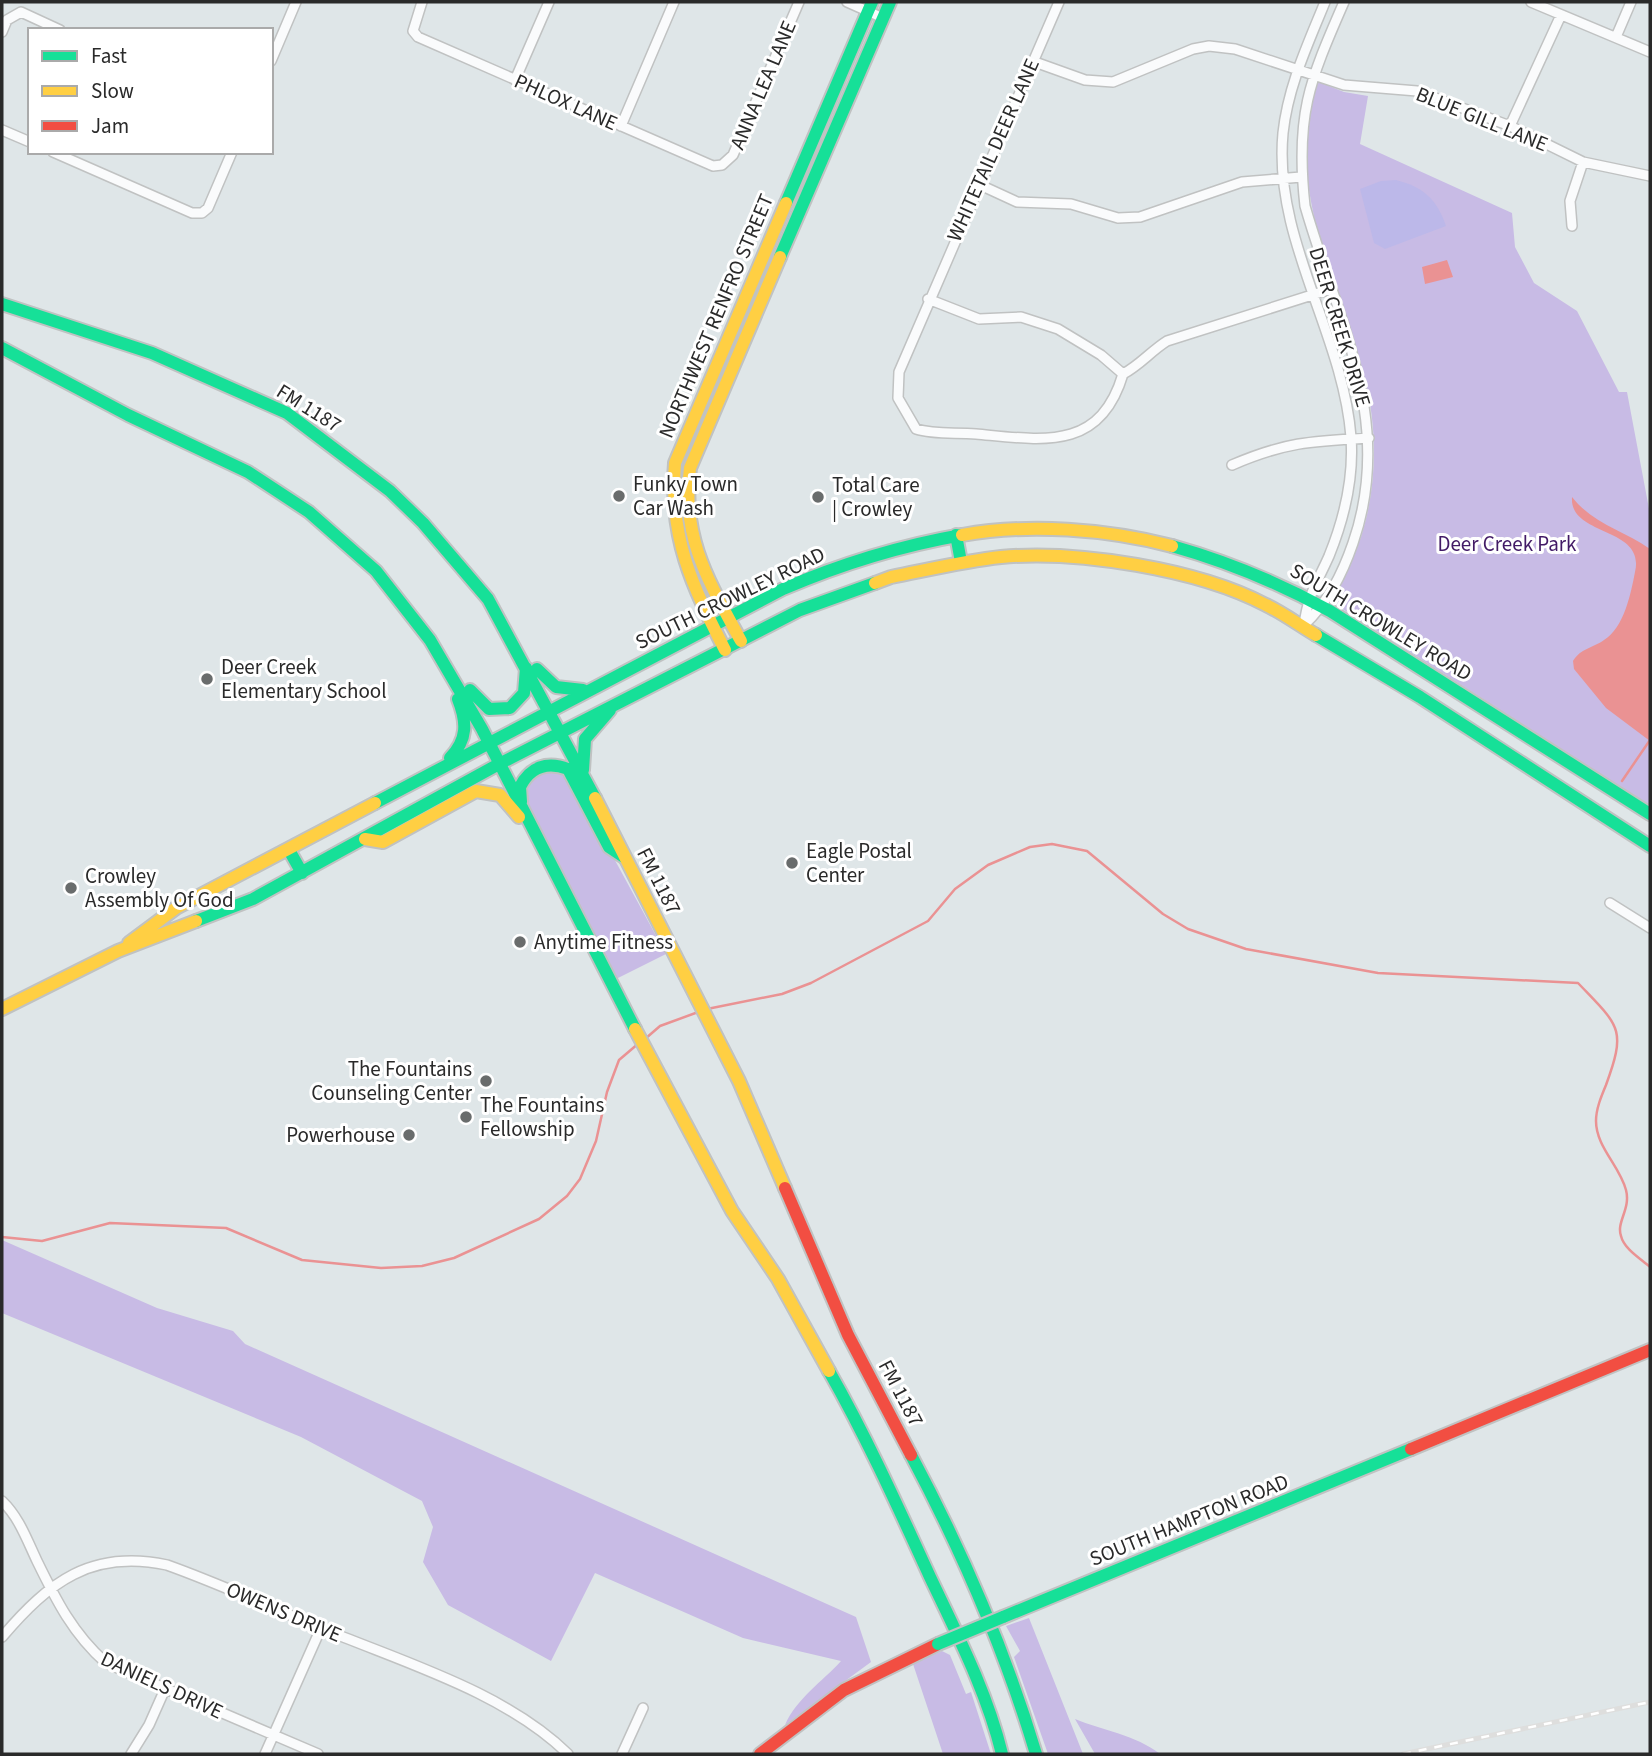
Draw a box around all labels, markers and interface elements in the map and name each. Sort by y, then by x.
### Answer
street label: ANNA LEA LANE [722,16,804,154]
legend [28,28,273,154]
text: Fast [91,41,127,71]
street label: WHITETAIL DEER LANE [939,54,1047,246]
street label: PHLOX LANE [510,66,622,138]
text: Slow [91,76,134,106]
street label: BLUE GILL LANE [1411,79,1553,159]
text: Jam [91,111,129,141]
street label: NORTHWEST RENFRO STREET [651,189,781,443]
street label: DEER CREEK DRIVE [1301,243,1379,411]
street label: FM 1187 [271,376,347,440]
place label: Funky Town Car Wash [633,469,738,523]
place label: Total Care | Crowley [832,470,920,524]
marker: Funky Town Car Wash [611,488,627,504]
marker: Total Care | Crowley [810,489,826,505]
park label: Deer Creek Park [1438,529,1577,559]
street label: SOUTH CROWLEY ROAD [630,539,830,657]
street label: SOUTH CROWLEY ROAD [1284,556,1478,688]
place label: Deer Creek Elementary School [221,652,387,706]
marker: Deer Creek Elementary School [199,671,215,687]
place label: Eagle Postal Center [806,836,912,890]
street label: FM 1187 [629,842,689,920]
marker: Eagle Postal Center [784,855,800,871]
place label: Crowley Assembly Of God [85,861,234,915]
marker: Crowley Assembly Of God [63,880,79,896]
place label: Anytime Fitness [534,927,673,957]
marker: Anytime Fitness [512,934,528,950]
place label: The Fountains Counseling Center [311,1054,473,1108]
marker: The Fountains Counseling Center [478,1073,494,1089]
place label: The Fountains Fellowship [480,1090,605,1144]
marker: The Fountains Fellowship [458,1109,474,1125]
place label: Powerhouse [286,1120,395,1150]
marker: Powerhouse [401,1127,417,1143]
street label: FM 1187 [871,1354,931,1432]
street label: SOUTH HAMPTON ROAD [1085,1466,1293,1574]
street label: OWENS DRIVE [222,1574,346,1650]
street label: DANIELS DRIVE [96,1644,228,1726]

